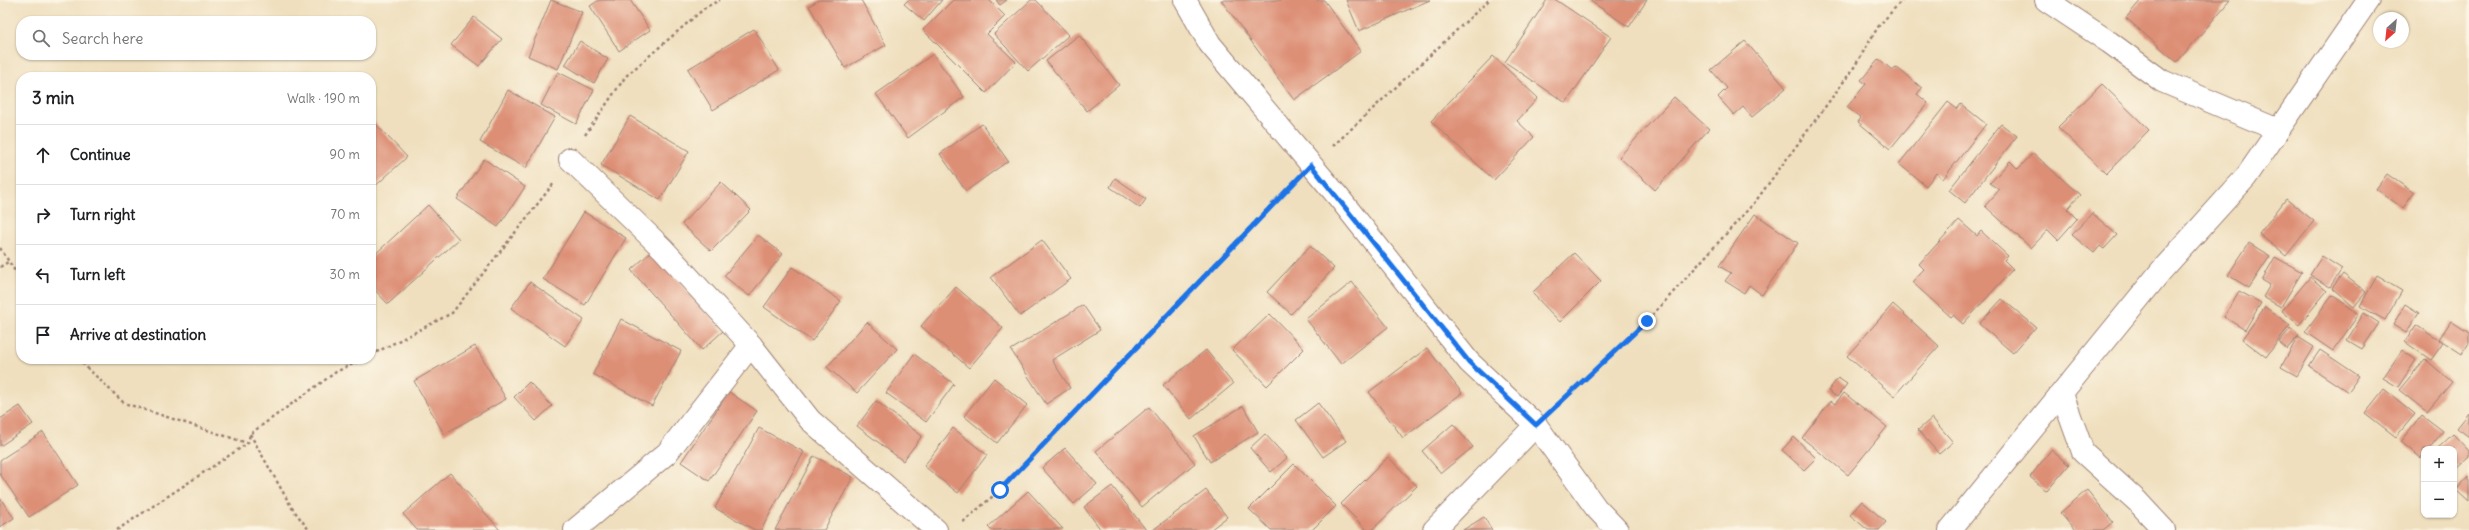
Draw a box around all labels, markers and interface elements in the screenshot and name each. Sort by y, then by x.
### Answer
north arrow [2373,12,2409,48]
search box [16,16,376,60]
icon: search [30,27,52,49]
text: Search here [62,29,143,48]
text: 3 min [32,87,74,109]
text: Walk · 190 m [287,90,360,107]
icon: ahead [32,144,54,166]
text: Continue [70,145,131,164]
text: 90 m [329,146,360,163]
icon: right [32,204,54,226]
text: Turn right [70,205,135,224]
text: 70 m [331,206,360,223]
icon: left [32,264,54,286]
text: Turn left [70,265,125,284]
text: 30 m [330,266,360,283]
route end [1638,312,1656,330]
icon: arrive [32,324,54,346]
text: Arrive at destination [70,325,206,344]
map controls [2421,446,2457,518]
button: + [2421,446,2457,482]
route start [991,481,1009,499]
button: − [2421,482,2457,518]

